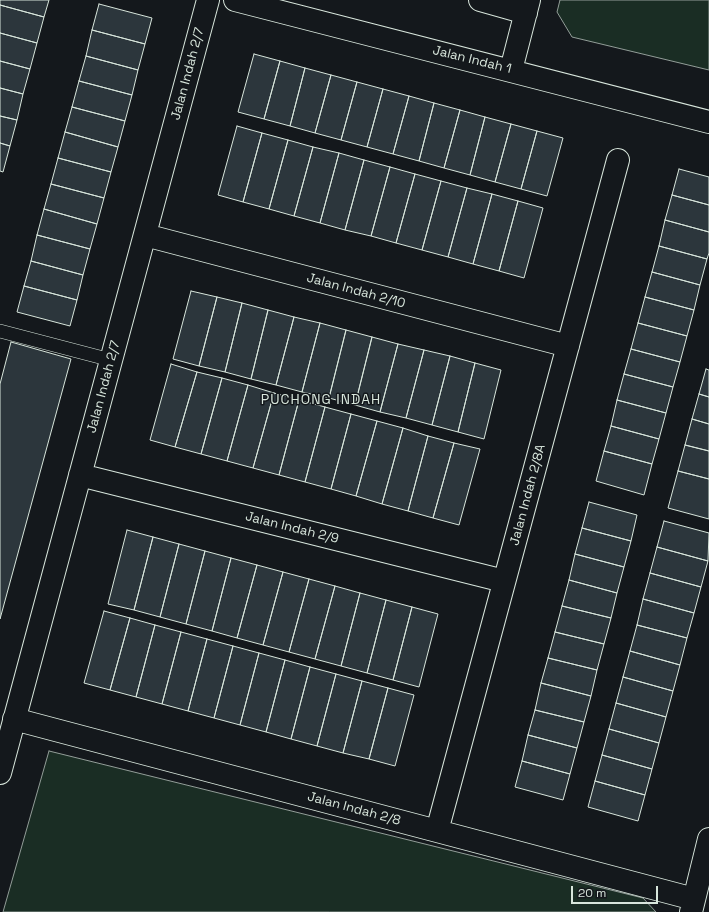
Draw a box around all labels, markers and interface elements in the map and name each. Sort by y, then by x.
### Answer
street label: Jalan Indah 2/7 [168,26,208,122]
street label: Jalan Indah 1 [431,43,513,77]
street label: Jalan Indah 2/10 [305,270,407,312]
street label: Jalan Indah 2/7 [84,339,124,435]
district label: PUCHONG INDAH [261,392,381,408]
street label: Jalan Indah 2/8A [507,443,549,547]
street label: Jalan Indah 2/9 [244,509,340,547]
street label: Jalan Indah 2/8 [306,789,402,829]
scale bar [573,878,660,904]
text: 20 m [578,885,606,901]

